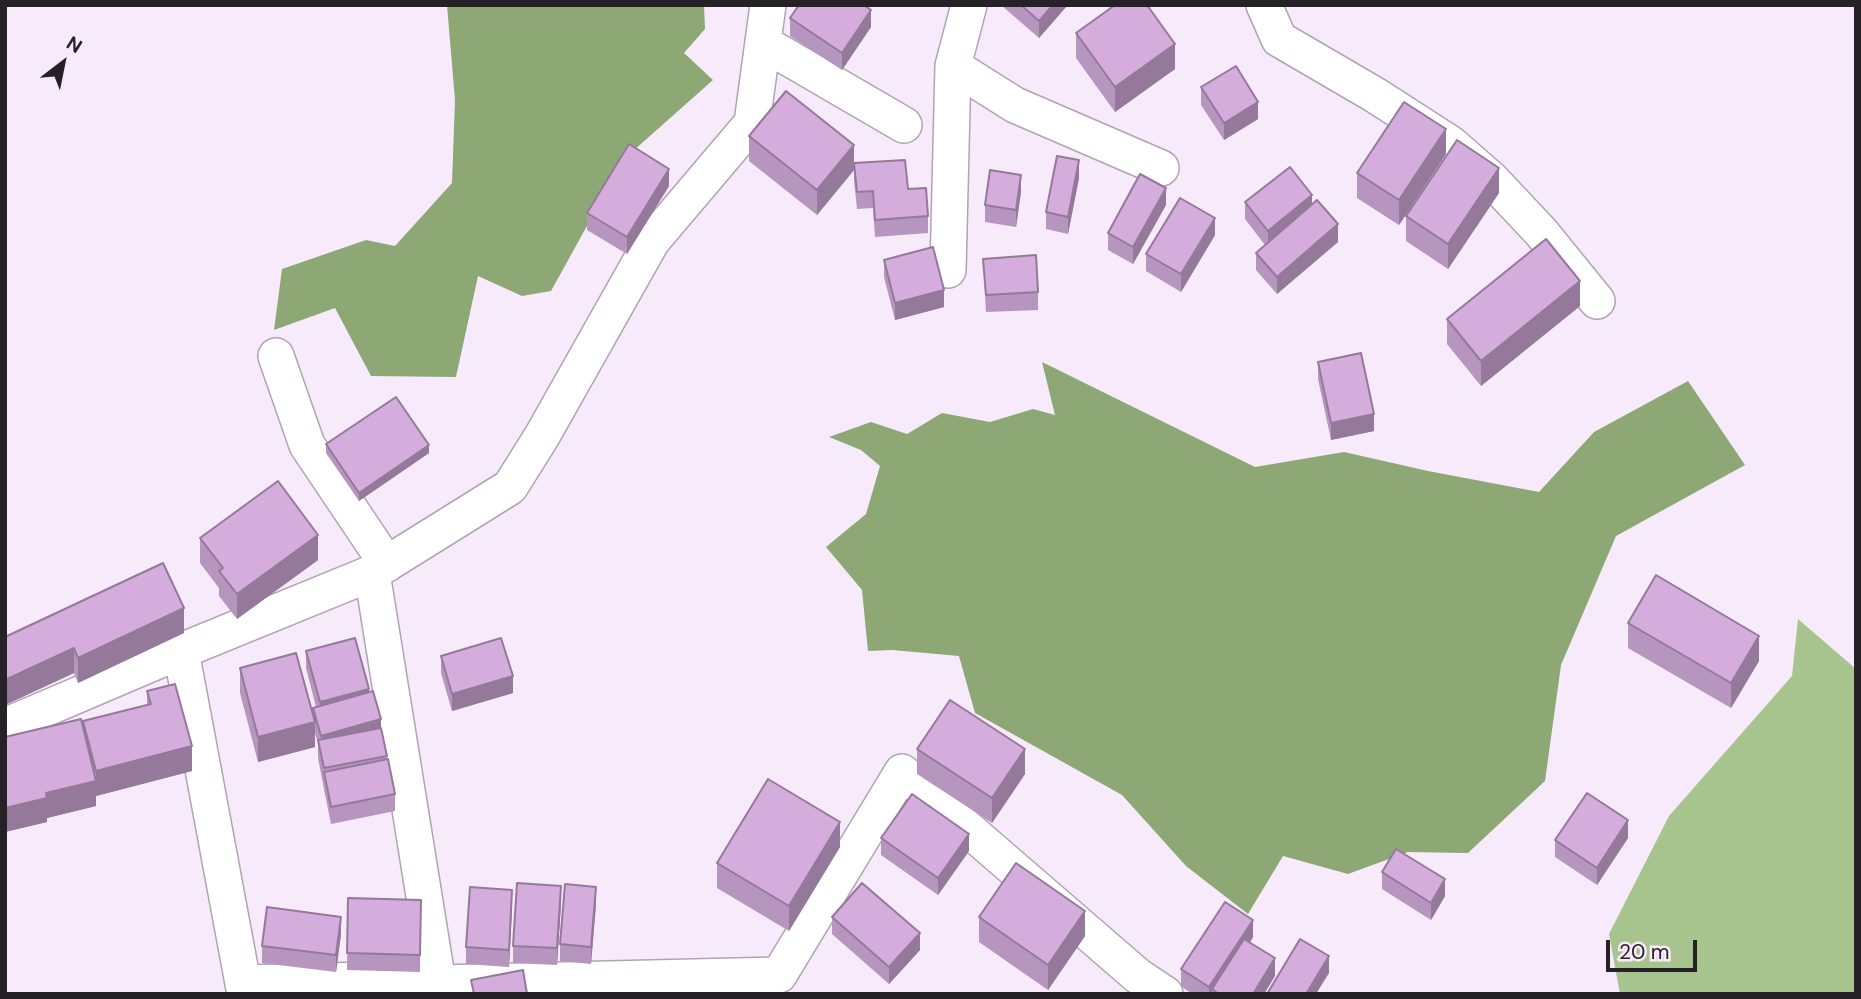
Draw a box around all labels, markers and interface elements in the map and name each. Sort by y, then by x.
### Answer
north arrow [28,28,98,98]
text: N [62,30,87,59]
scale bar [1609,926,1700,970]
text: 20 m [1619,938,1670,966]

